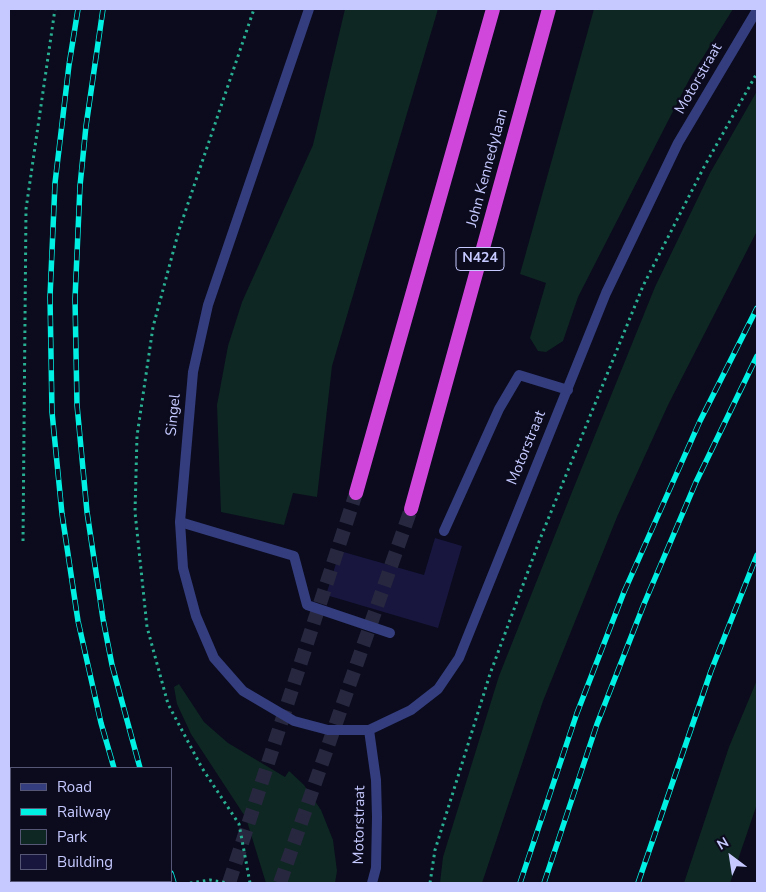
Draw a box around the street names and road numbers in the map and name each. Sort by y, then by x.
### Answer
street label: Motorstraat [672,40,726,118]
street label: John Kennedylaan [464,107,512,229]
road number: N424 [456,248,504,270]
street label: Singel [163,393,185,437]
street label: Motorstraat [504,408,550,488]
street label: Motorstraat [350,785,370,865]

